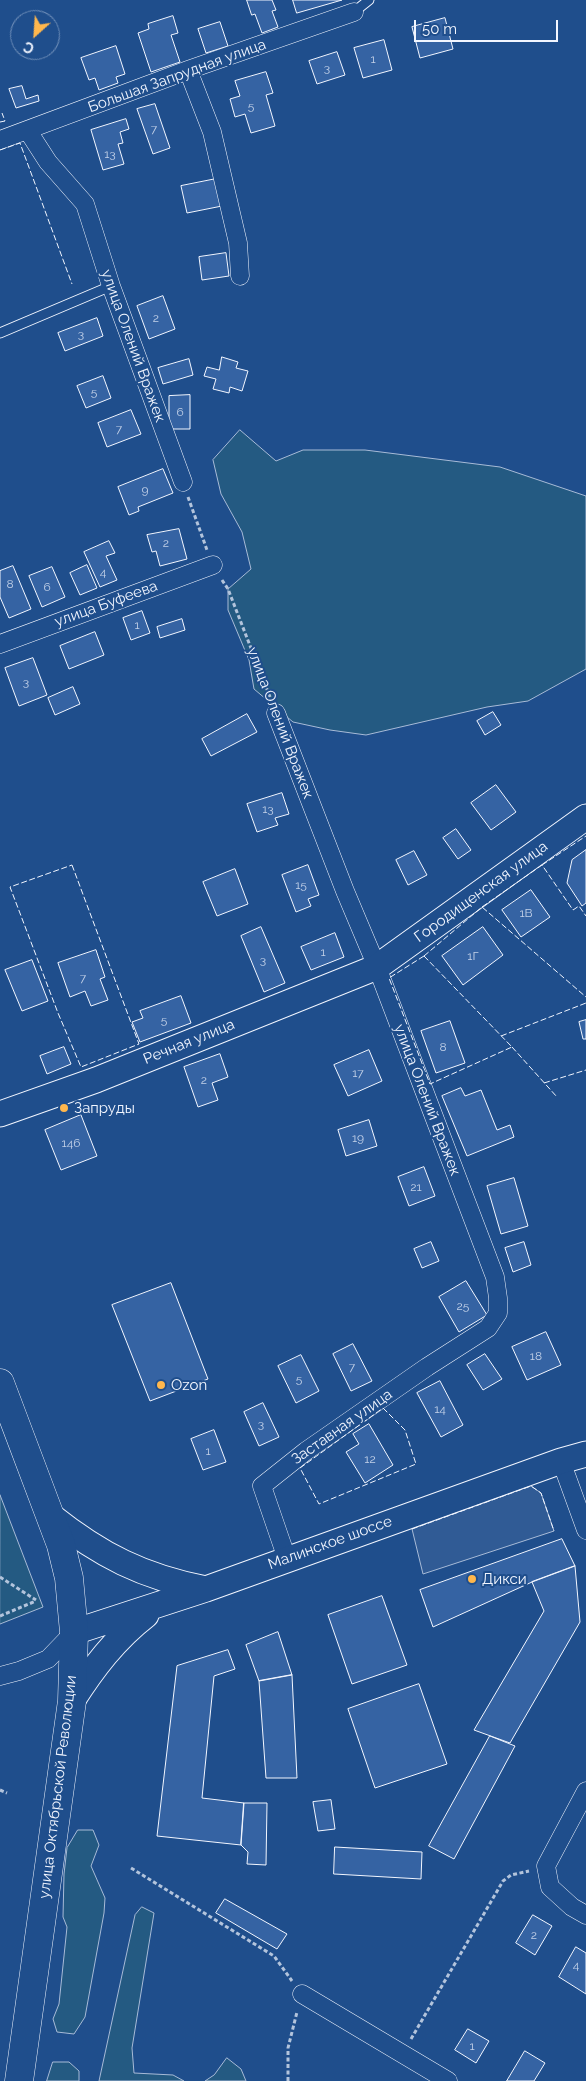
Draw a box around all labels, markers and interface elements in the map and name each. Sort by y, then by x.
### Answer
north arrow [10,10,60,60]
scale bar [416,10,560,42]
text: 50 m [422,20,457,38]
street label: Большая Запрудная улица [86,35,268,117]
text: С [21,38,37,57]
house number: 1 [370,52,376,66]
house number: 3 [324,61,330,75]
house number: 5 [248,99,254,113]
house number: 7 [151,122,157,136]
house number: 13 [104,147,116,161]
street label: улица Олений Вражек [97,267,169,425]
house number: 2 [153,311,159,325]
house number: 3 [78,327,84,341]
house number: 5 [91,385,97,399]
house number: 6 [176,405,184,419]
house number: 7 [116,422,122,436]
house number: 9 [141,483,149,497]
house number: 2 [163,536,169,550]
house number: 4 [100,565,106,579]
house number: 8 [6,577,14,591]
street label: улица Буфеева [52,577,160,631]
house number: 6 [43,580,51,594]
house number: 1 [134,618,140,632]
street label: улица Олений Вражек [243,645,317,801]
house number: 3 [23,675,29,689]
house number: 13 [262,802,274,816]
street label: Городищенская улица [411,838,551,946]
house number: 15 [295,878,307,892]
house number: 1В [519,906,533,920]
house number: 1 [320,945,326,959]
house number: 1Г [467,949,479,963]
house number: 3 [260,953,266,967]
house number: 7 [80,971,86,985]
house number: 5 [161,1013,167,1027]
street label: Речная улица [141,1016,237,1068]
street label: улица Олений Вражек [390,1022,464,1178]
house number: 8 [439,1040,447,1054]
house number: 17 [352,1066,364,1080]
house number: 2 [201,1073,207,1087]
place label: Запруды [74,1099,135,1117]
marker: Запруды [58,1102,70,1114]
house number: 19 [352,1131,364,1145]
house number: 146 [62,1136,80,1150]
house number: 21 [410,1180,422,1194]
house number: 25 [457,1299,469,1313]
house number: 18 [530,1349,542,1363]
house number: 7 [349,1360,355,1374]
house number: 5 [296,1372,302,1386]
place label: Ozon [171,1376,207,1394]
marker: Ozon [155,1379,167,1391]
street label: Заставная улица [288,1386,396,1468]
house number: 14 [434,1402,446,1416]
house number: 3 [258,1417,264,1431]
house number: 1 [205,1444,211,1458]
house number: 12 [364,1452,376,1466]
street label: Малинское шоссе [266,1512,394,1574]
place label: Дикси [482,1570,527,1588]
marker: Дикси [466,1573,478,1585]
street label: улица Октябрьской Революции [35,1674,81,1900]
house number: 2 [531,1928,537,1942]
house number: 4 [573,1958,579,1972]
house number: 1 [469,2039,475,2053]

